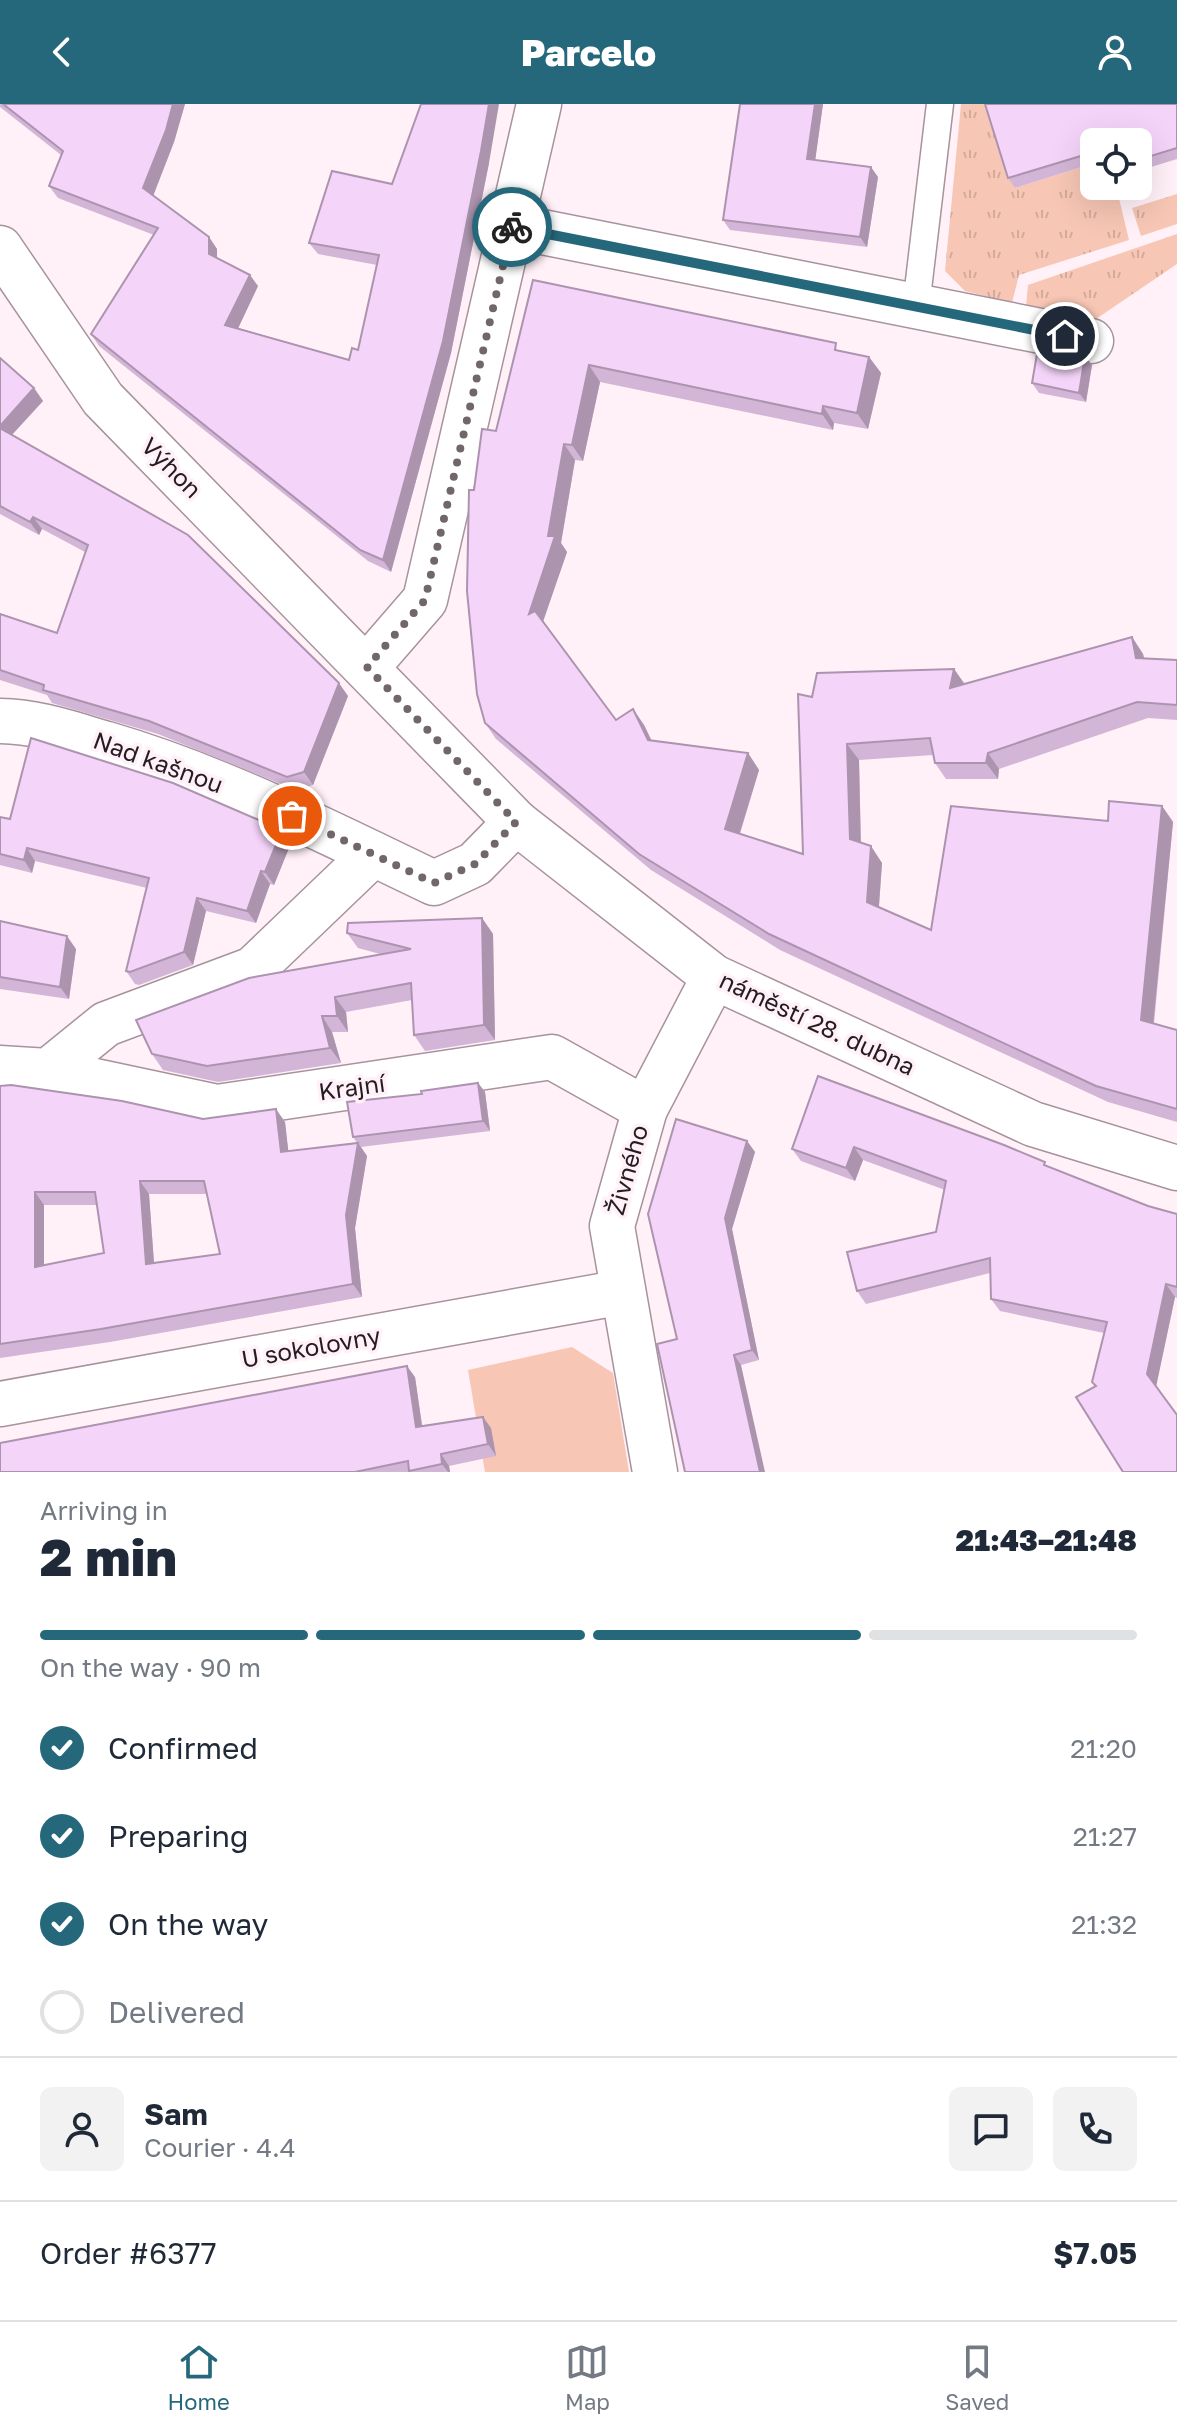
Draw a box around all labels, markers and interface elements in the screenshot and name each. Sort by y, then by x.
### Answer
icon: back [40,30,84,74]
icon: person [1093,30,1137,74]
text: Parcelo [521,31,656,74]
map controls [1080,128,1152,200]
button: locate [1080,128,1152,200]
courier [472,187,552,267]
icon: bike [490,205,534,249]
pin [1031,302,1099,370]
icon: home [1043,314,1087,358]
street label: Výhon [136,431,208,503]
street label: Nad kašnou [90,725,227,798]
pin [258,782,326,850]
icon: bag [270,794,314,838]
street label: náměstí 28. dubna [715,965,920,1081]
street label: Krajní [317,1067,388,1106]
street label: Živného [600,1121,653,1218]
street label: U sokolovny [239,1320,383,1373]
text: Arriving in [40,1495,168,1526]
text: 21:43–21:48 [956,1522,1137,1558]
text: 2 min [40,1525,177,1587]
text: On the way · 90 m [40,1652,261,1683]
icon: check [40,1726,84,1770]
text: Confirmed [108,1730,258,1766]
text: 21:20 [1070,1733,1137,1764]
icon: check [40,1814,84,1858]
text: Preparing [108,1818,249,1854]
text: 21:27 [1073,1821,1137,1852]
icon: check [40,1902,84,1946]
text: On the way [108,1906,268,1942]
text: 21:32 [1071,1909,1137,1940]
text: Delivered [108,1994,245,2030]
button: person [40,2087,124,2171]
button: chat [949,2087,1033,2171]
button: phone [1053,2087,1137,2171]
text: Sam [144,2096,208,2132]
text: Courier · 4.4 [144,2132,296,2163]
text: Order #6377 [40,2235,217,2271]
text: $7.05 [1053,2235,1137,2271]
tab: Home [168,2340,230,2415]
tab: Map [565,2340,610,2415]
tab: Saved [945,2340,1009,2415]

